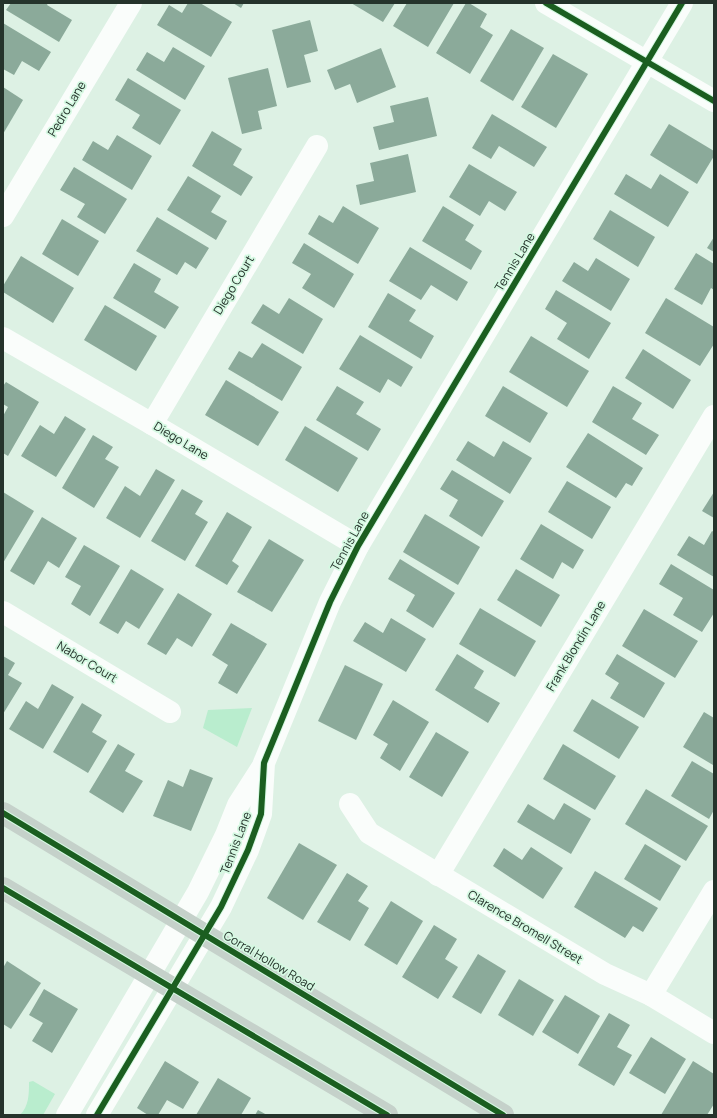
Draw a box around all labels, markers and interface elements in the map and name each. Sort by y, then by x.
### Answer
street label: Pedro Lane [43,78,90,140]
street label: Tennis Lane [490,229,539,294]
street label: Diego Court [209,252,258,318]
street label: Diego Lane [151,417,212,464]
street label: Tennis Lane [326,508,373,574]
street label: Frank Blondin Lane [542,597,609,694]
street label: Nabor Court [54,637,121,686]
street label: Tennis Lane [216,809,255,877]
street label: Clarence Bromell Street [465,886,586,968]
street label: Corral Hollow Road [220,927,318,995]

